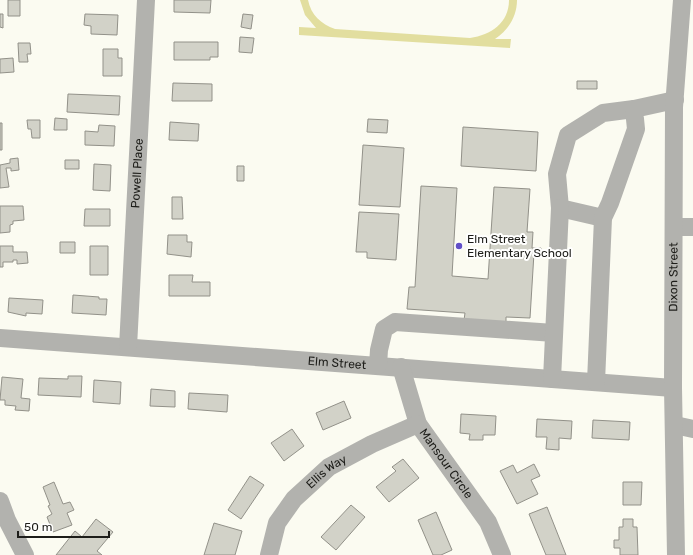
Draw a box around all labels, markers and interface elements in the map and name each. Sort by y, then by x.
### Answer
street label: Powell Place [128,138,146,209]
place label: Elm Street Elementary School [467,232,572,260]
marker: Elm Street Elementary School [454,241,464,251]
street label: Dixon Street [666,242,681,312]
street label: Elm Street [307,354,367,372]
street label: Mansour Circle [417,426,476,501]
street label: Ellis Way [303,452,349,491]
scale bar [18,513,109,539]
text: 50 m [24,520,52,534]

